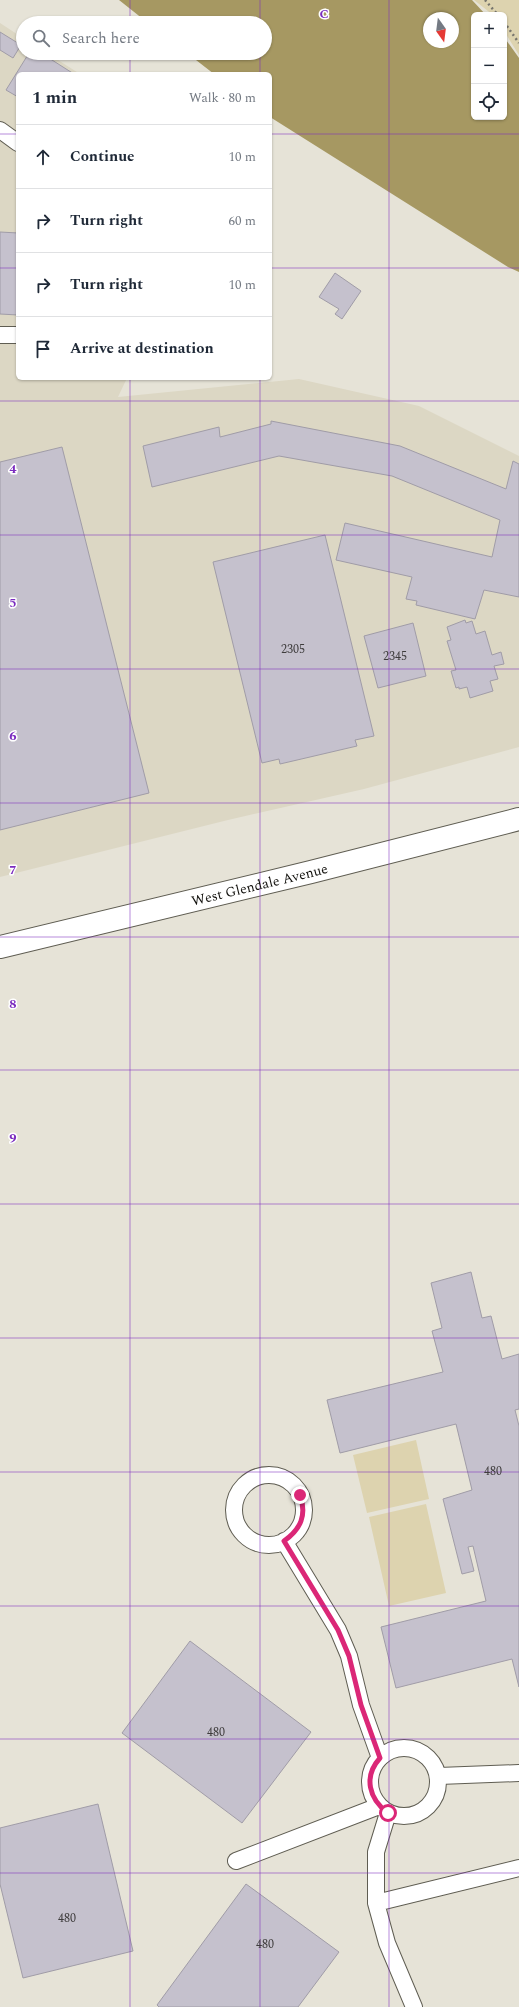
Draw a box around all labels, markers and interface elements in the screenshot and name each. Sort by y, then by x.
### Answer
text: C [319,4,329,24]
north arrow [423,12,459,48]
map controls [471,12,507,120]
button: + [471,12,507,48]
search box [16,16,272,60]
icon: search [30,27,52,49]
text: Search here [62,27,140,50]
button: − [471,48,507,84]
button: locate [471,84,507,120]
text: 1 min [32,85,77,111]
text: Walk · 80 m [189,88,256,108]
text: Continue [70,145,135,168]
icon: ahead [32,146,54,168]
text: 10 m [229,147,256,167]
text: Turn right [70,209,143,232]
icon: right [32,210,54,232]
text: 60 m [229,211,256,231]
text: Turn right [70,273,143,296]
icon: right [32,274,54,296]
text: 10 m [229,275,256,295]
text: Arrive at destination [70,337,214,360]
icon: arrive [32,338,54,360]
text: 4 [9,459,17,479]
text: 5 [9,593,17,613]
house number: 2305 [281,640,305,659]
house number: 2345 [383,647,407,666]
text: 6 [9,726,17,746]
street label: West Glendale Avenue [189,858,330,911]
text: 7 [9,860,17,880]
text: 8 [9,994,17,1014]
text: 9 [9,1128,17,1148]
house number: 480 [484,1462,502,1481]
route end [291,1486,309,1504]
house number: 480 [207,1723,225,1742]
route start [379,1804,397,1822]
house number: 480 [58,1909,76,1928]
house number: 480 [256,1935,274,1954]

